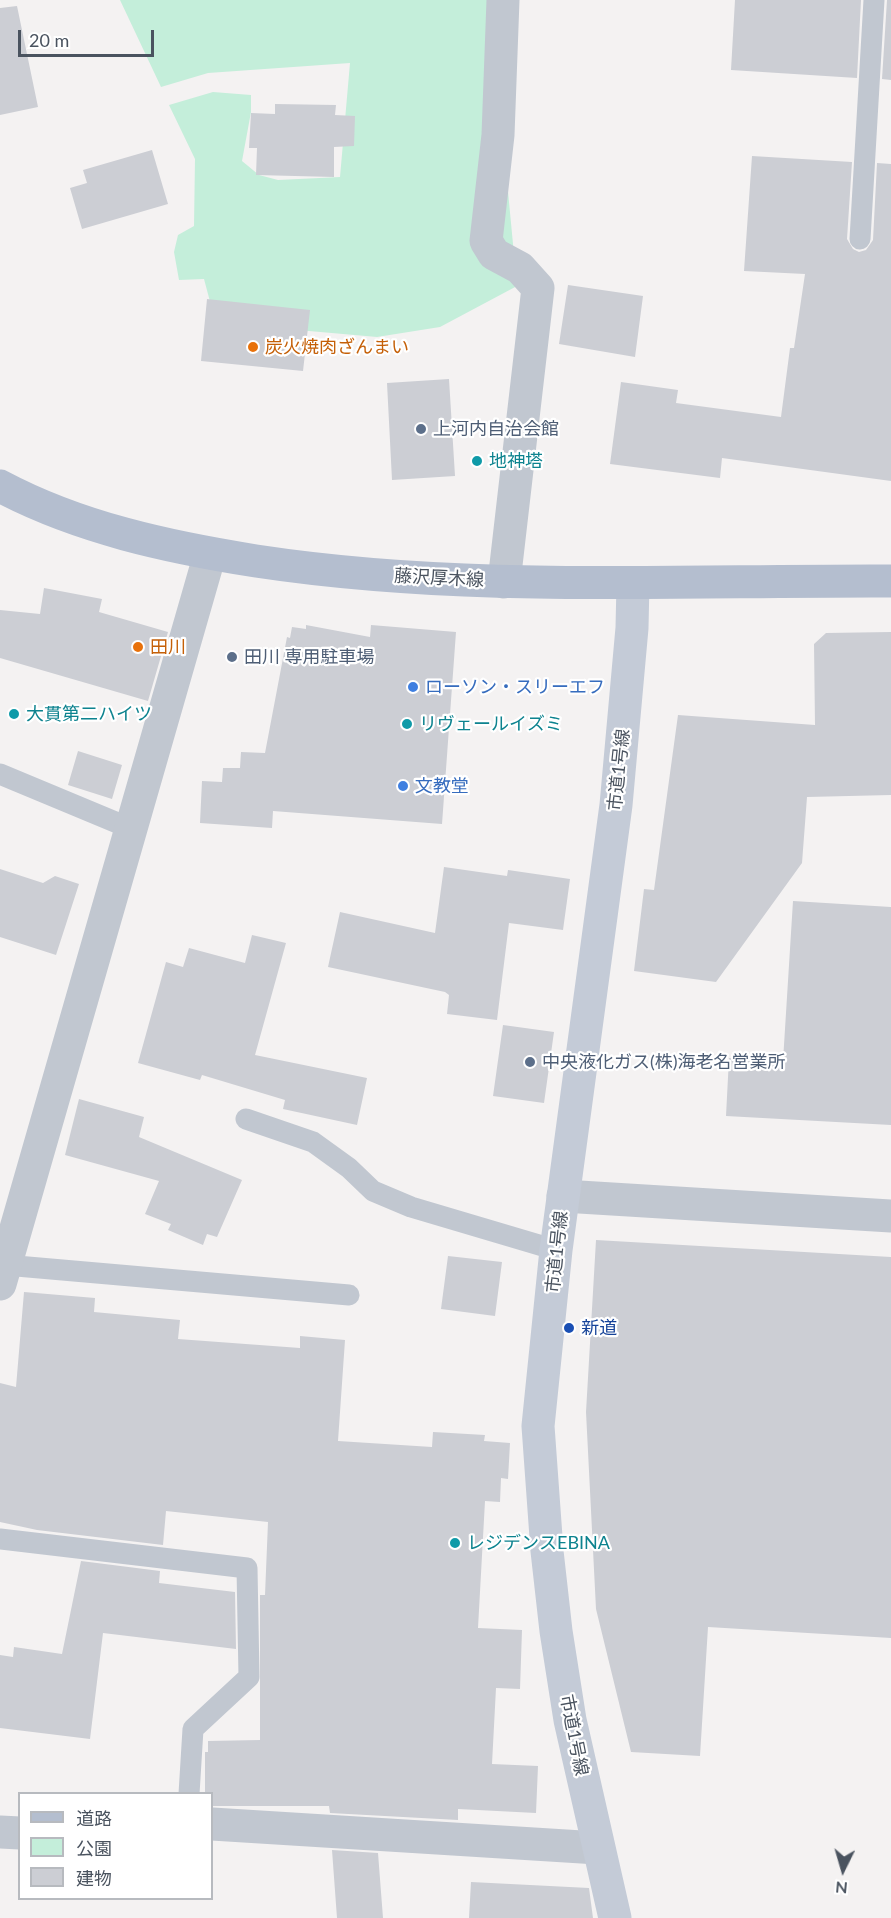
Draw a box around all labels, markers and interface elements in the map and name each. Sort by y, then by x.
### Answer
scale bar [21,18,158,56]
text: 20 m [29,29,69,51]
place label: 炭火焼肉ざんまい [265,336,409,358]
marker: 炭火焼肉ざんまい [246,340,260,354]
place label: 上河内自治会館 [433,418,559,440]
marker: 上河内自治会館 [414,422,428,436]
place label: 地神塔 [489,450,543,472]
marker: 地神塔 [470,454,484,468]
street label: 藤沢厚木線 [393,565,485,591]
place label: 田川 [150,636,186,658]
marker: 田川 [131,640,145,654]
place label: 田川 専用駐車場 [244,646,375,668]
marker: 田川 専用駐車場 [225,650,239,664]
place label: ローソン・スリーエフ [425,676,605,698]
marker: ローソン・スリーエフ [406,680,420,694]
place label: 大貫第二ハイツ [26,703,152,725]
marker: 大貫第二ハイツ [7,707,21,721]
place label: リヴェールイズミ [419,713,563,735]
marker: リヴェールイズミ [400,717,414,731]
street label: 市道1号線 [604,728,634,812]
place label: 文教堂 [415,775,469,797]
marker: 文教堂 [396,779,410,793]
place label: 中央液化ガス(株)海老名営業所 [542,1051,786,1073]
marker: 中央液化ガス(株)海老名営業所 [523,1055,537,1069]
street label: 市道1号線 [542,1210,572,1294]
place label: 新道 [581,1317,617,1339]
marker: 新道 [562,1321,576,1335]
place label: レジデンスEBINA [467,1532,610,1554]
marker: レジデンスEBINA [448,1536,462,1550]
street label: 市道1号線 [556,1692,592,1778]
legend [18,1792,213,1900]
text: 道路 [76,1807,112,1829]
text: 公園 [76,1837,112,1859]
north arrow [813,1840,873,1900]
text: 建物 [76,1867,112,1889]
text: N [834,1878,848,1898]

